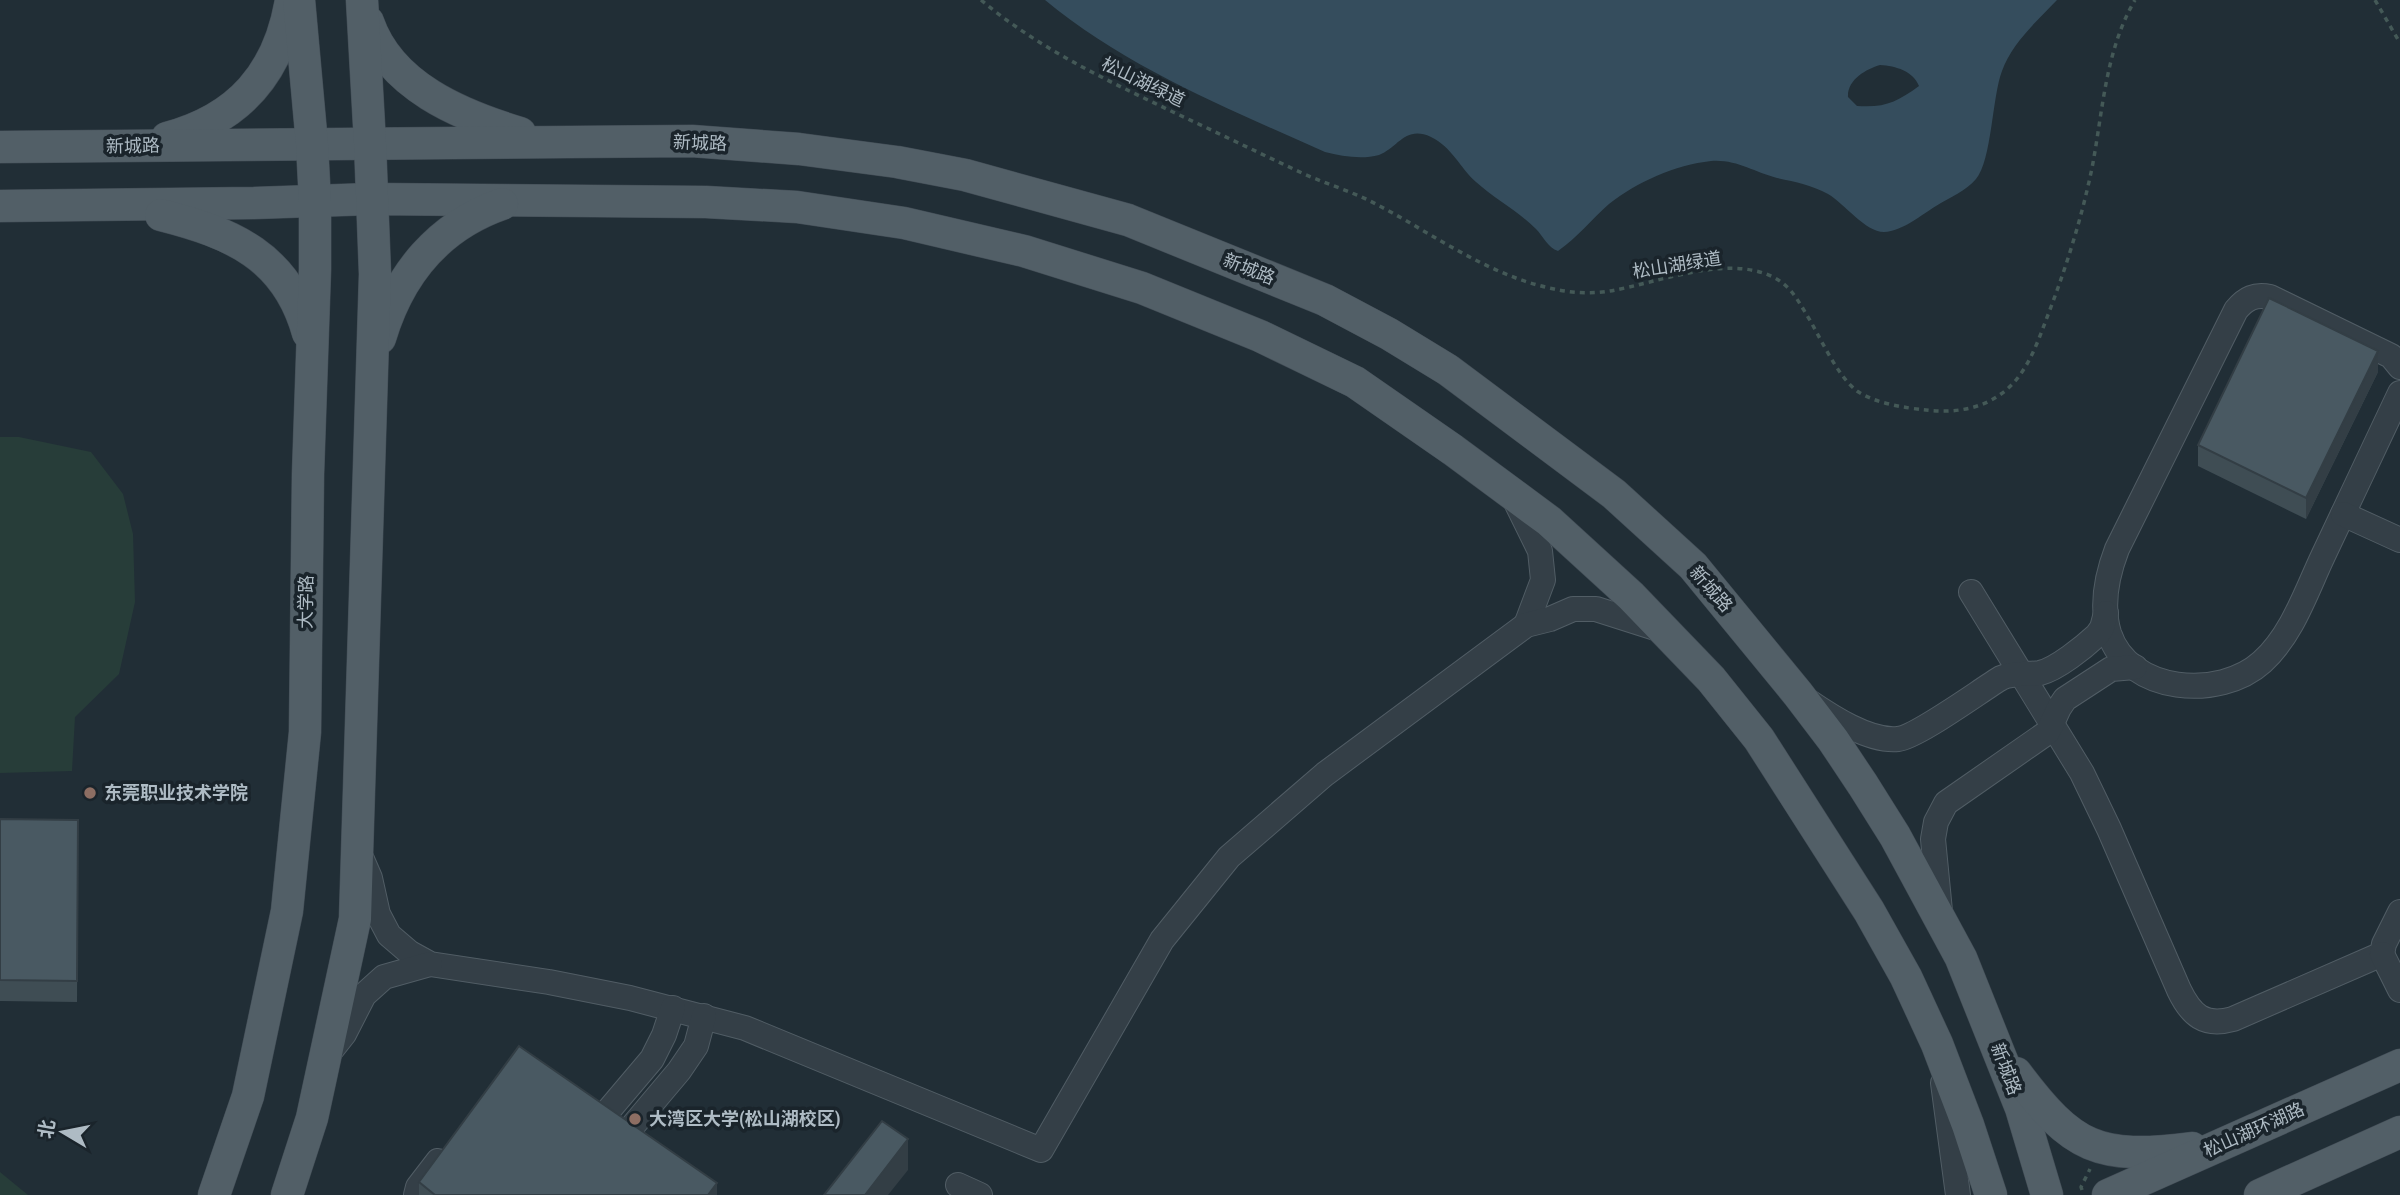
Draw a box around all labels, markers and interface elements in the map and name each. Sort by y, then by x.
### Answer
street label: 松山湖绿道 [1098,52,1188,111]
street label: 新城路 [673,131,727,154]
street label: 新城路 [106,135,160,156]
street label: 松山湖绿道 [1631,247,1723,282]
street label: 新城路 [1220,249,1278,288]
street label: 新城路 [1686,561,1737,616]
street label: 大学路 [295,575,316,629]
place label: 东莞职业技术学院 [104,782,248,803]
marker: 东莞职业技术学院 [82,785,98,801]
street label: 新城路 [1987,1040,2026,1098]
north arrow [28,1097,98,1167]
street label: 松山湖环湖路 [2200,1098,2307,1161]
place label: 大湾区大学(松山湖校区) [649,1108,841,1130]
marker: 大湾区大学(松山湖校区) [627,1111,643,1127]
text: 北 [34,1118,60,1140]

